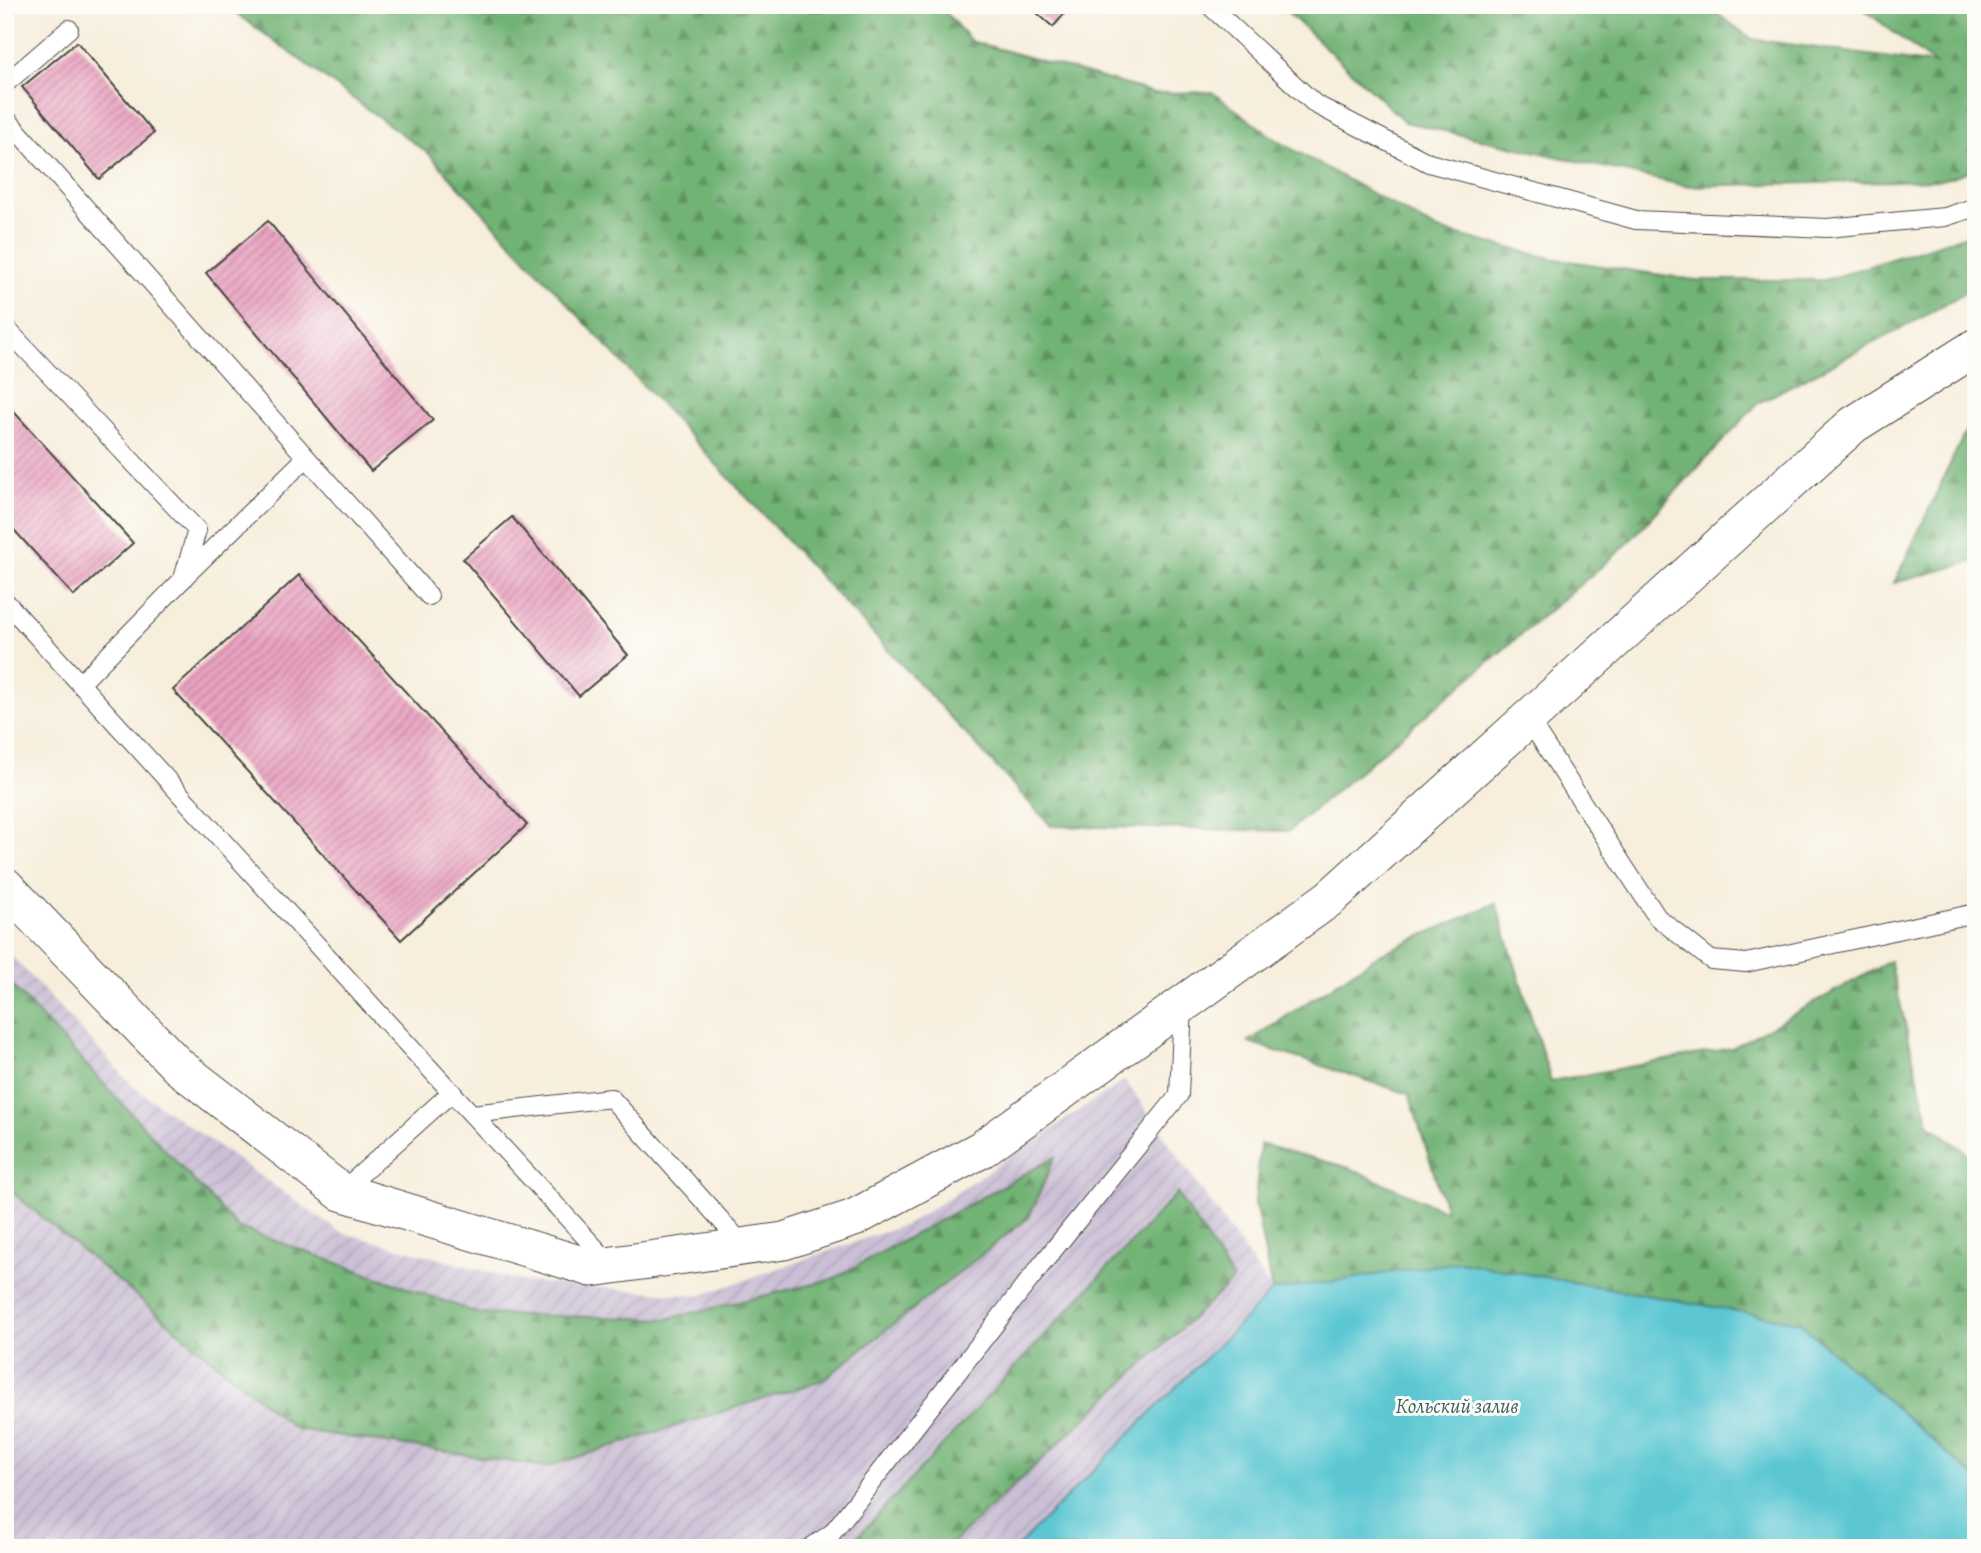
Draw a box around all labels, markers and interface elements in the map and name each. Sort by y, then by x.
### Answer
water label: Кольский залив [1395,1392,1519,1420]

